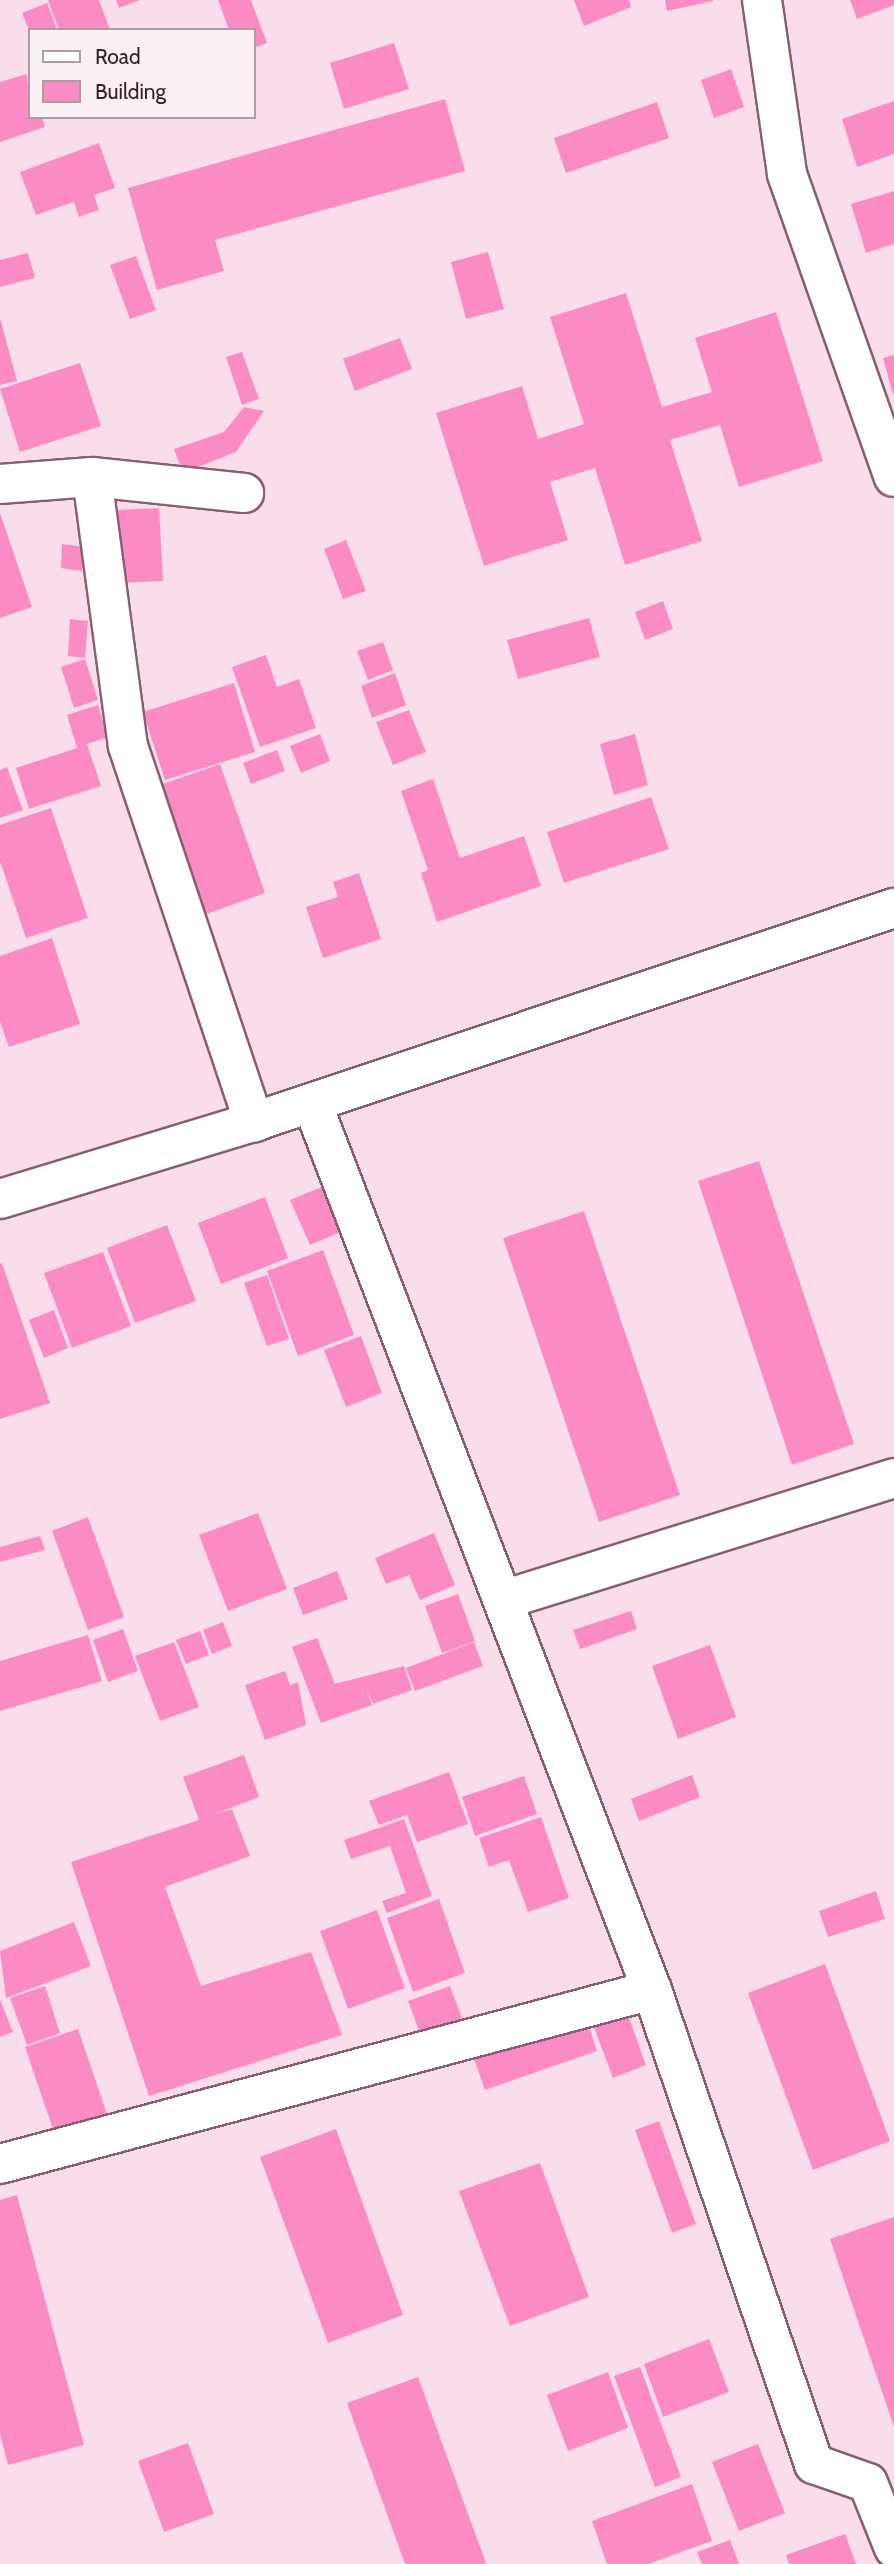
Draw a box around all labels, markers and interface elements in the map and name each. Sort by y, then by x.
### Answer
legend [28,28,256,119]
text: Road [95,44,141,69]
text: Building [95,79,166,104]

